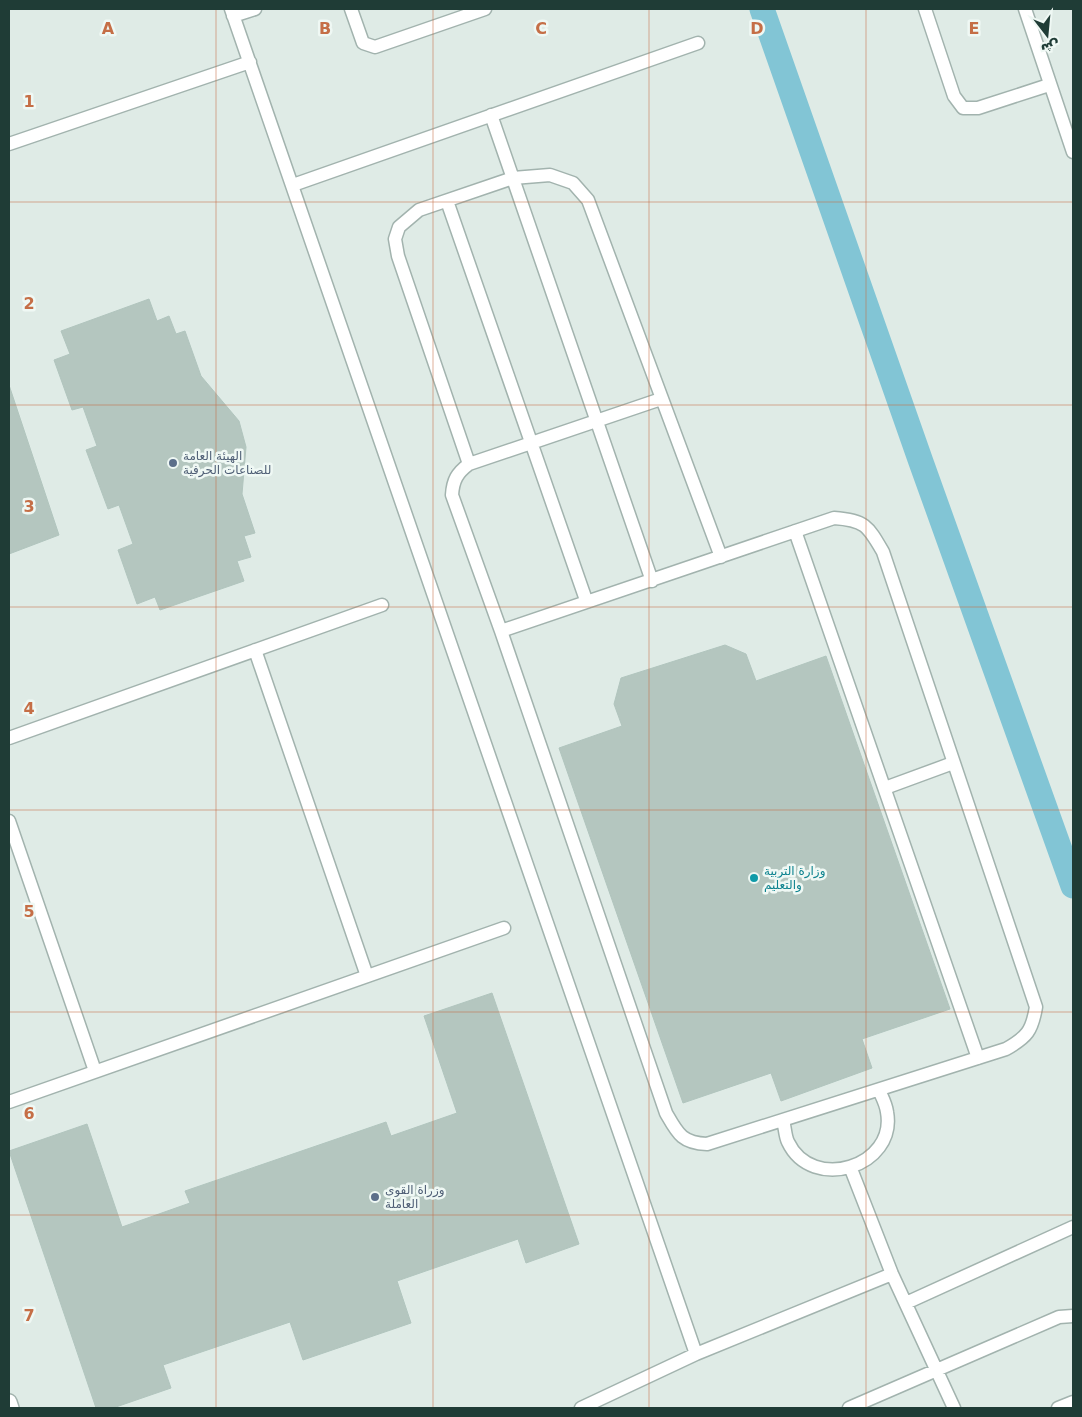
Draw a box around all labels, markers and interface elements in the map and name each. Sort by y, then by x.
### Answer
north arrow [1022,10,1072,60]
text: A [102,19,115,38]
text: B [319,19,331,38]
text: C [535,19,547,38]
text: D [750,19,764,38]
text: E [969,19,979,38]
text: ش [1039,37,1062,58]
text: 1 [23,92,35,111]
text: 2 [23,294,35,313]
place label: الهيئة العامة للصناعات الحرفية [183,449,271,478]
marker: الهيئة العامة للصناعات الحرفية [167,457,179,469]
text: 3 [23,497,35,516]
text: 4 [23,699,35,718]
place label: وزارة التربية والتعليم [764,864,825,893]
marker: وزارة التربية والتعليم [748,872,760,884]
text: 5 [23,902,35,921]
text: 6 [23,1104,35,1123]
place label: وزراة القوى العاملة [385,1183,444,1211]
marker: وزراة القوى العاملة [369,1191,381,1203]
text: 7 [23,1306,35,1325]

